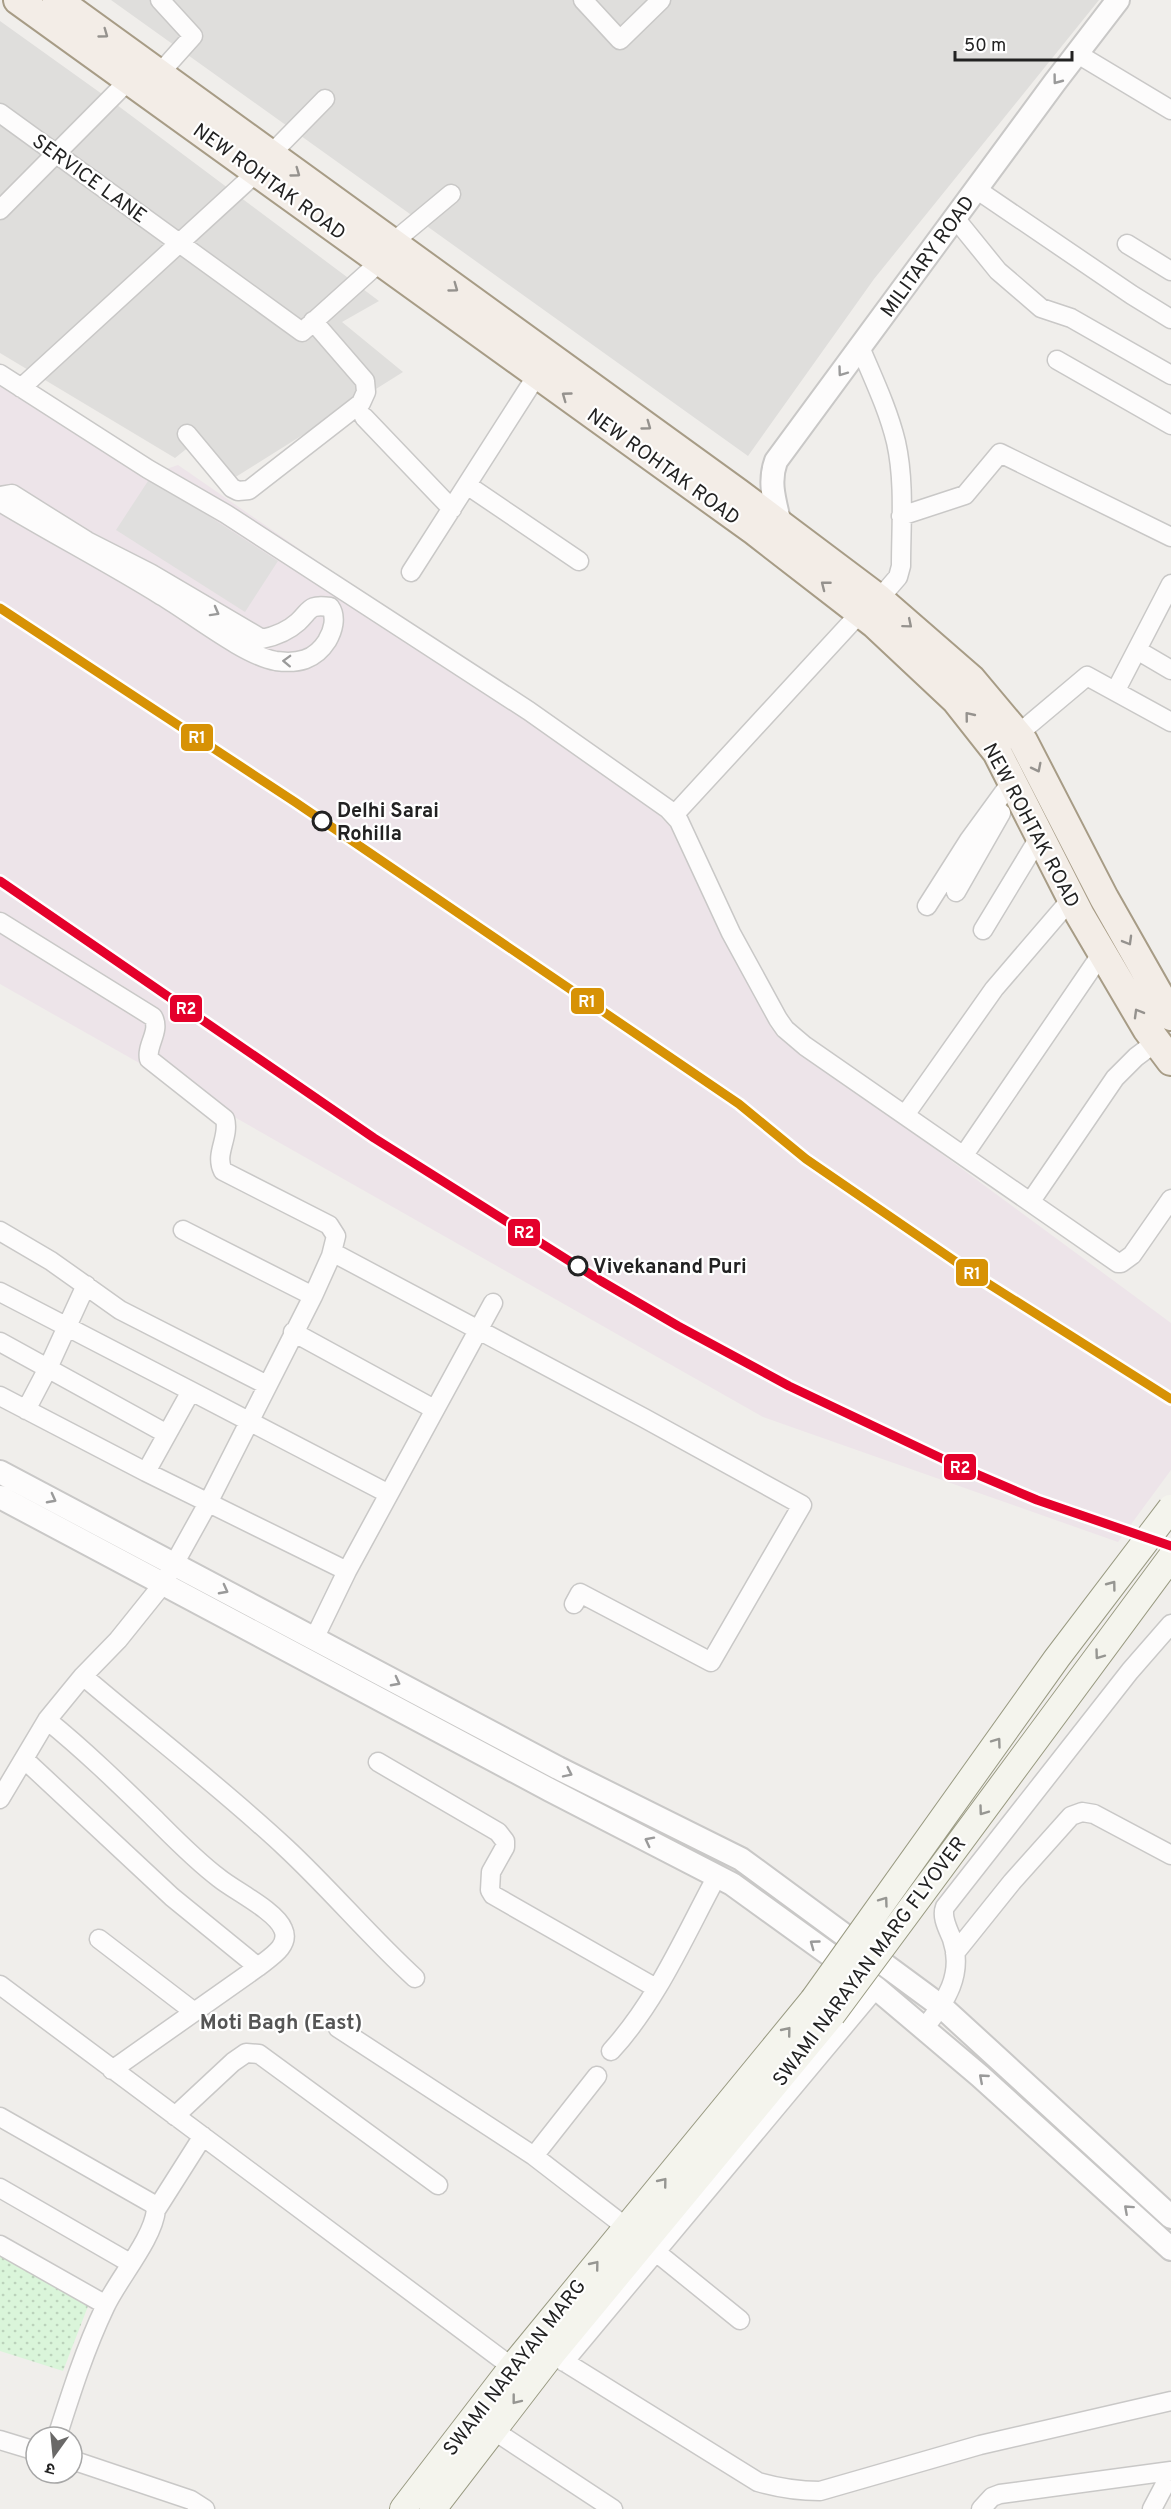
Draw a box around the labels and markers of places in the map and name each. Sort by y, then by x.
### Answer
place label: Delhi Sarai Rohilla [337,799,439,848]
marker: Delhi Sarai Rohilla [312,811,332,831]
place label: Vivekanand Puri [593,1255,747,1281]
marker: Vivekanand Puri [568,1256,588,1276]

